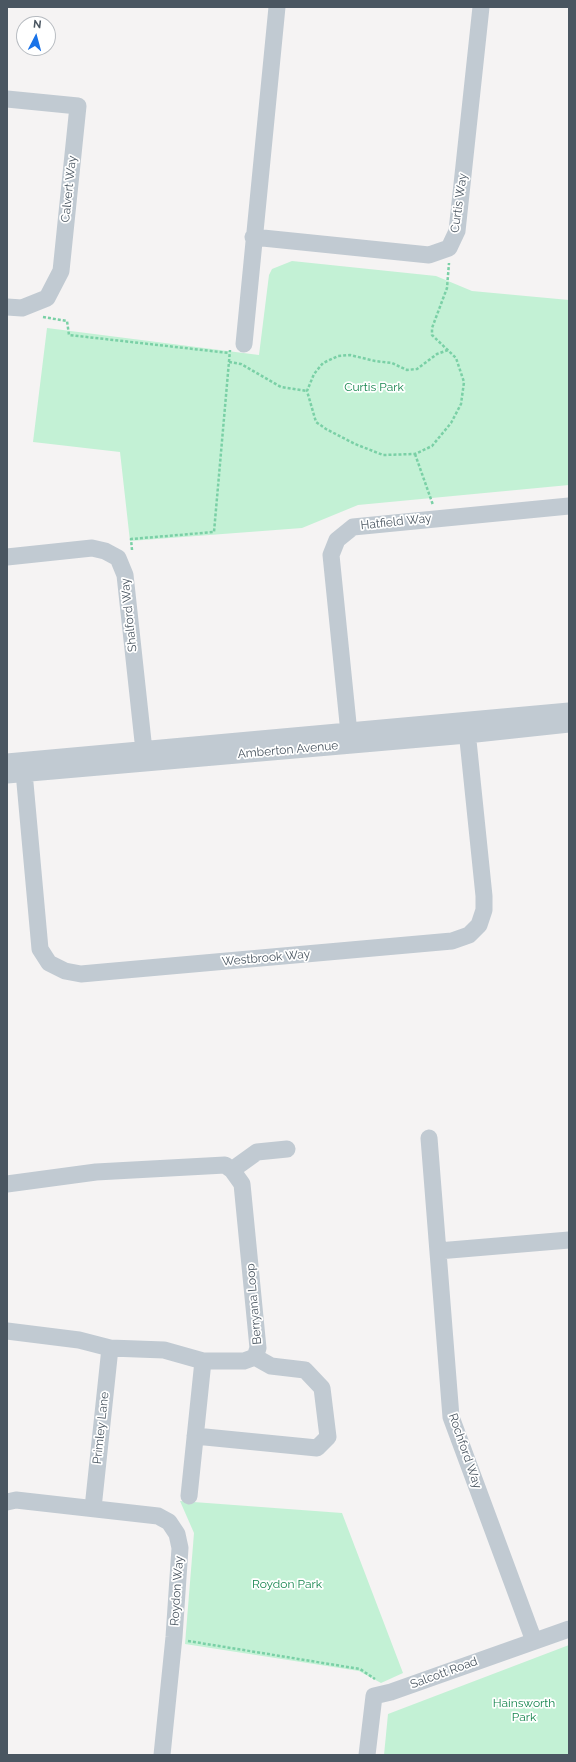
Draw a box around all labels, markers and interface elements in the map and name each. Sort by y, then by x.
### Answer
north arrow [16,16,56,56]
text: N [32,18,42,31]
street label: Calvert Way [58,155,80,223]
street label: Curtis Way [448,172,470,234]
park label: Curtis Park [344,380,404,394]
street label: Hatfield Way [360,511,432,533]
street label: Shalford Way [118,577,140,653]
street label: Amberton Avenue [237,738,339,762]
street label: Westbrook Way [221,947,311,969]
street label: Berryana Loop [243,1263,265,1345]
street label: Primley Lane [90,1391,112,1465]
street label: Rochford Way [445,1412,485,1490]
street label: Roydon Way [167,1555,187,1627]
park label: Roydon Park [252,1577,322,1591]
street label: Salcott Road [408,1654,480,1692]
park label: Hainsworth Park [493,1696,555,1724]

